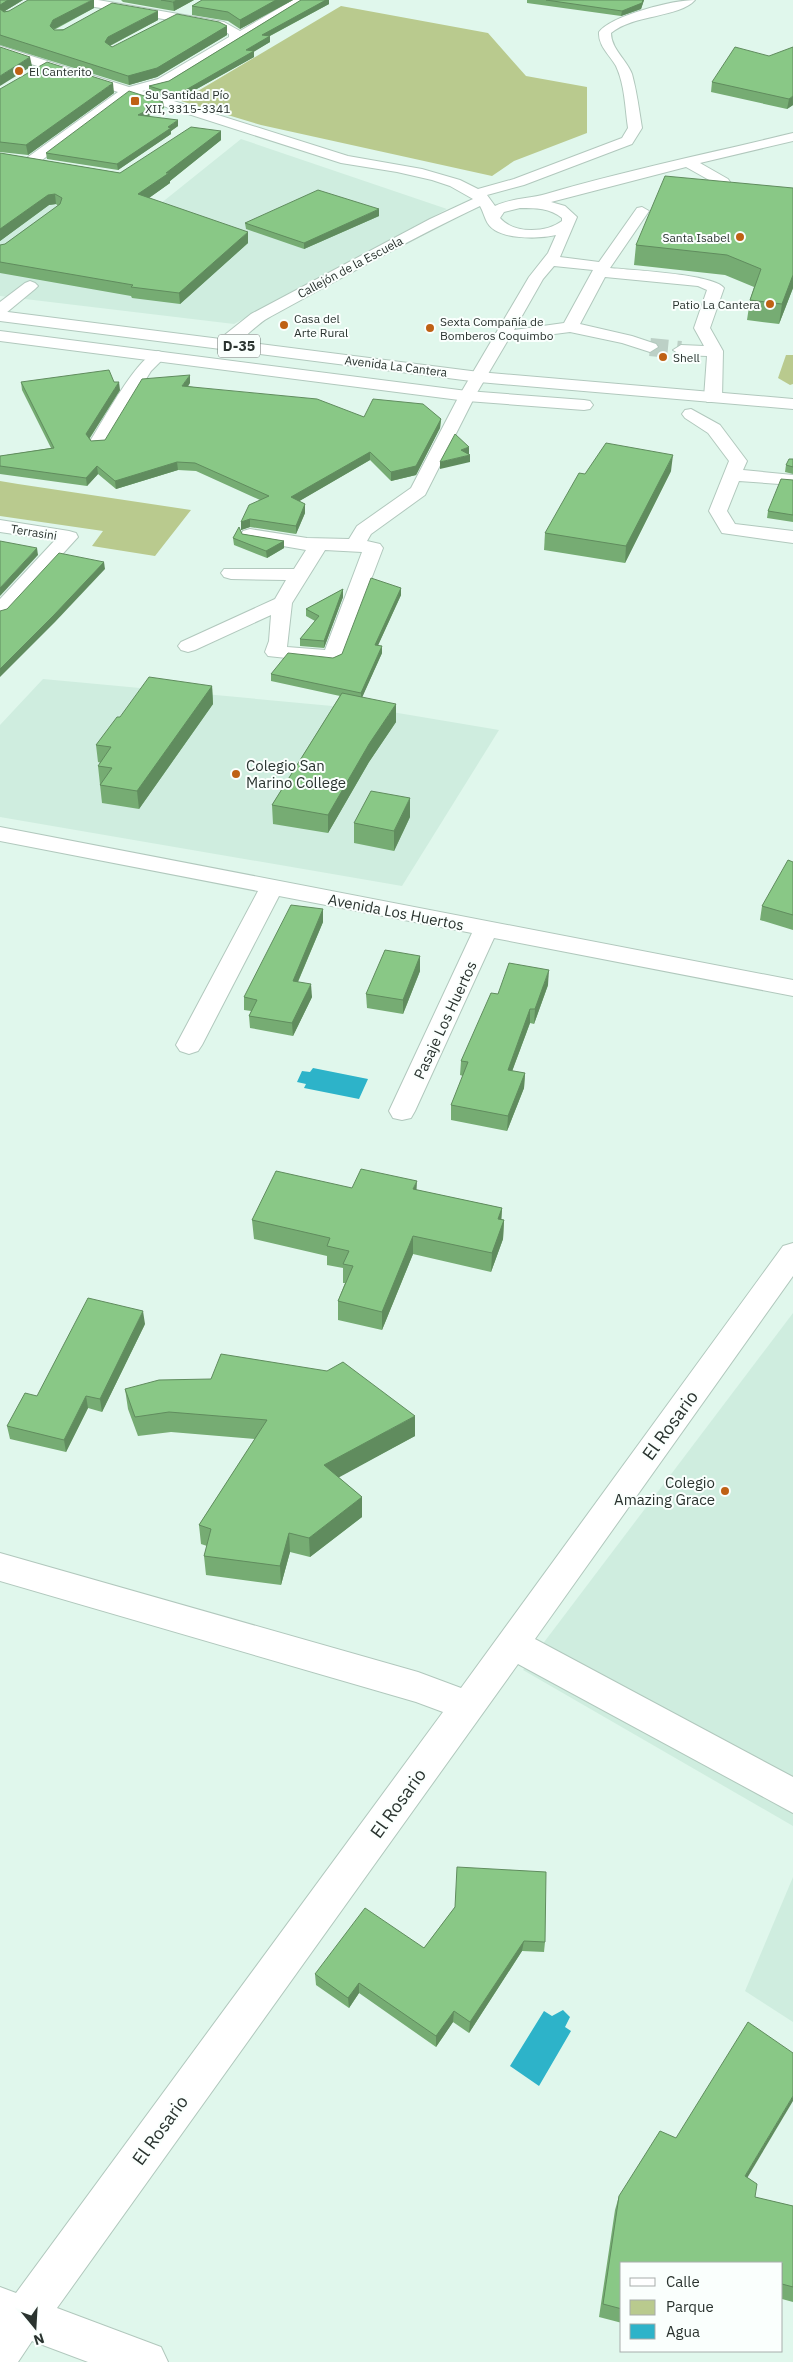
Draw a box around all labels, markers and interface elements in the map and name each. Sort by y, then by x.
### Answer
place label: El Canterito [29,64,92,79]
marker: El Canterito [13,65,25,77]
place label: Su Santidad Pío XII, 3315-3341 [145,87,230,116]
marker: Su Santidad Pío XII, 3315-3341 [129,95,141,107]
place label: Santa Isabel [662,230,730,245]
marker: Santa Isabel [734,231,746,243]
street label: Callejón de la Escuela [295,233,406,301]
place label: Patio La Cantera [672,297,761,312]
marker: Patio La Cantera [764,298,776,310]
place label: Casa del Arte Rural [294,311,348,340]
place label: Sexta Compañía de Bomberos Coquimbo [440,314,554,343]
marker: Casa del Arte Rural [278,319,290,331]
marker: Sexta Compañía de Bomberos Coquimbo [424,322,436,334]
road number: D-35 [218,334,260,358]
place label: Shell [673,350,700,365]
marker: Shell [657,351,669,363]
street label: Avenida La Cantera [344,352,449,380]
street label: Terrasini [10,521,58,543]
place label: Colegio San Marino College [246,756,346,792]
marker: Colegio San Marino College [230,768,242,780]
street label: Avenida Los Huertos [327,890,465,934]
street label: Pasaje Los Huertos [409,958,481,1082]
street label: El Rosario [637,1386,703,1464]
place label: Colegio Amazing Grace [614,1473,715,1509]
marker: Colegio Amazing Grace [719,1485,731,1497]
street label: El Rosario [365,1764,431,1842]
street label: El Rosario [127,2091,193,2169]
legend [620,2262,783,2352]
text: Calle [666,2272,700,2291]
text: Parque [666,2297,714,2316]
north arrow [10,2302,60,2352]
text: Agua [666,2322,700,2341]
text: N [31,2329,47,2349]

